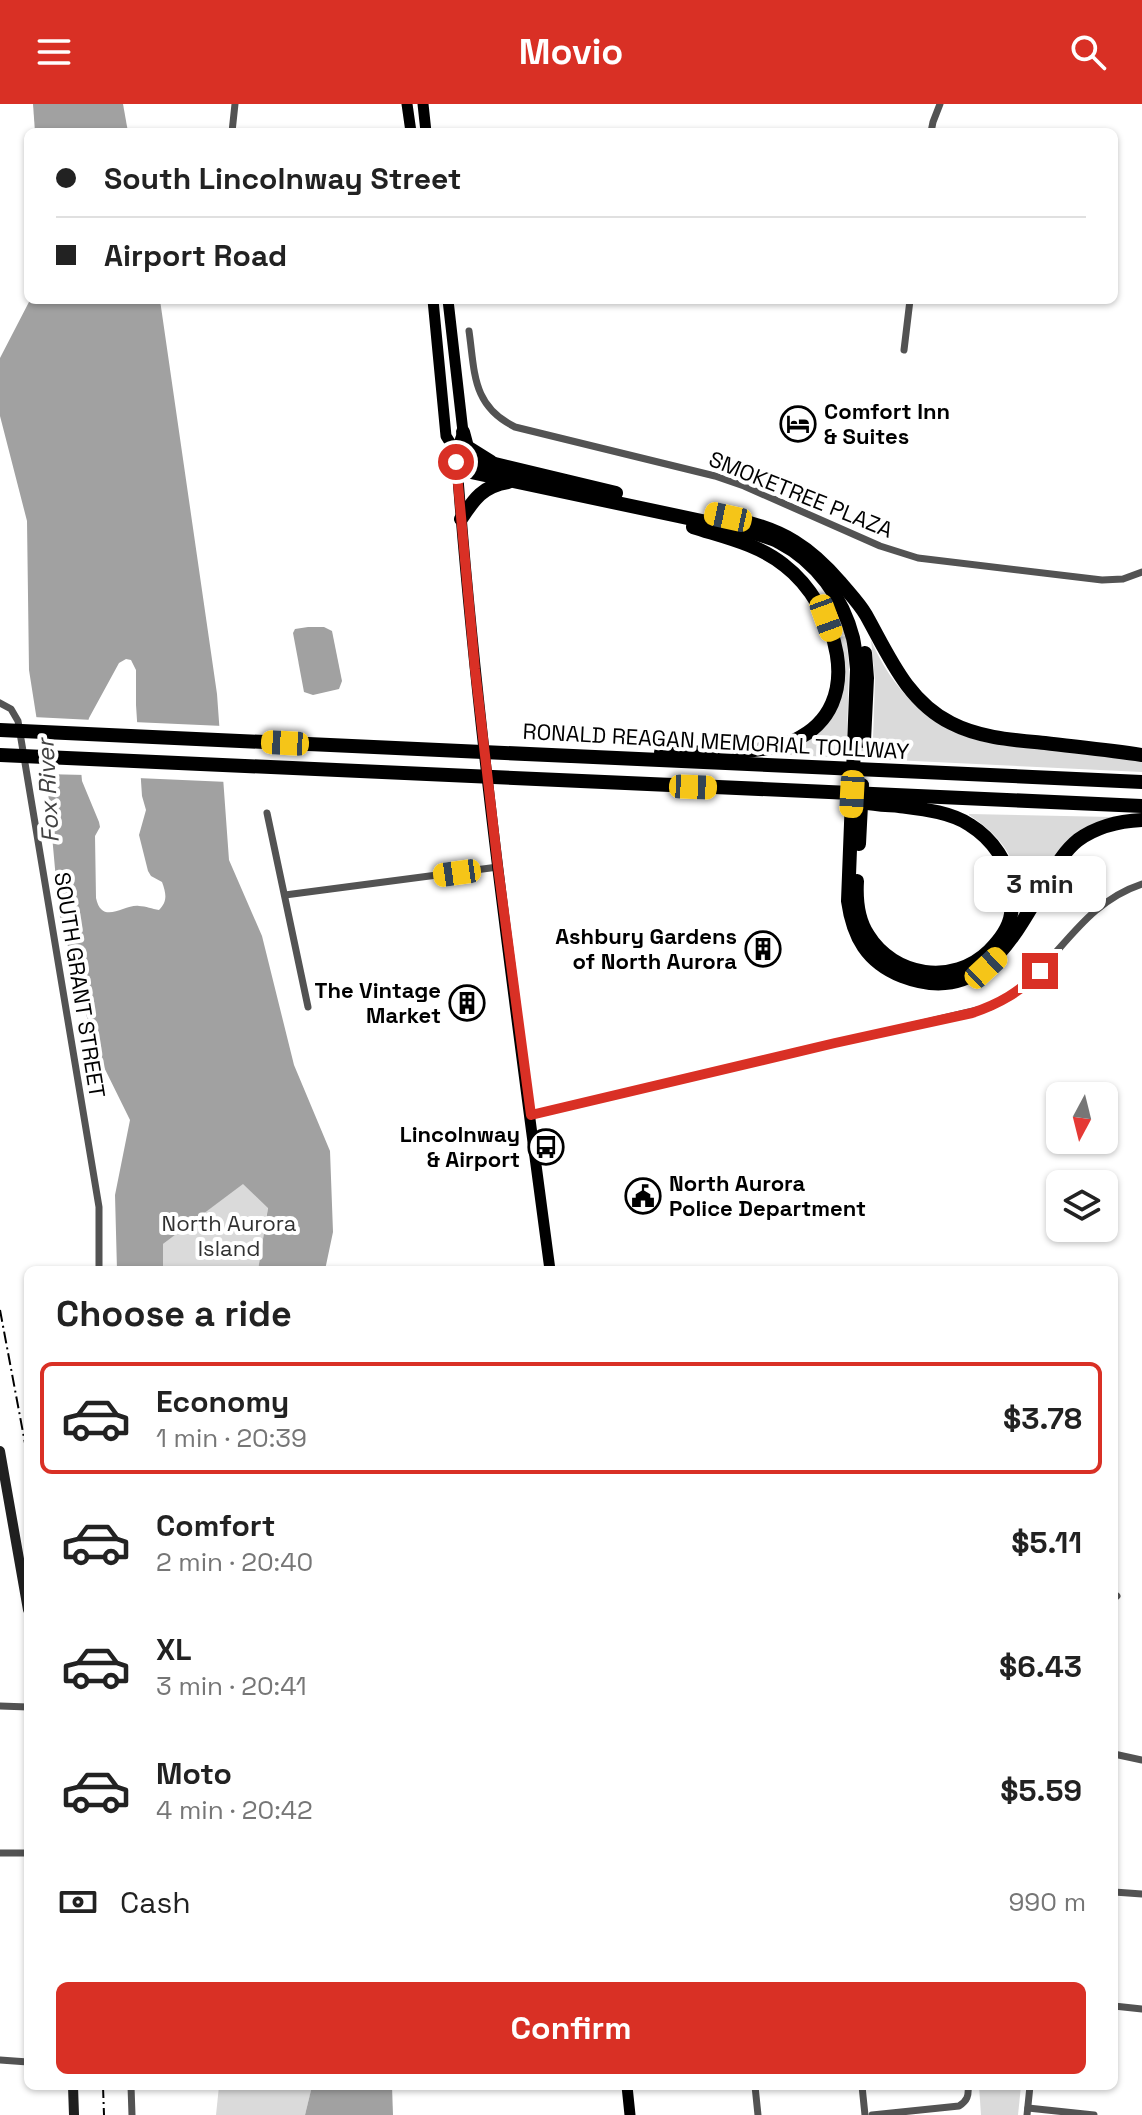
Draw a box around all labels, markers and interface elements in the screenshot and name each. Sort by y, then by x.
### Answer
text: Movio [519,29,623,75]
icon: menu [32,30,76,74]
icon: search [1066,30,1110,74]
text: South Lincolnway Street [104,159,461,198]
text: Airport Road [104,236,287,275]
place label: Comfort Inn & Suites [824,397,950,450]
hotel icon: Comfort Inn & Suites [779,405,817,443]
route start [438,444,474,480]
street label: SMOKETREE PLAZA [705,444,897,544]
car [702,500,754,534]
car [807,591,845,645]
street label: RONALD REAGAN MEMORIAL TOLLWAY [522,717,911,765]
car [260,730,310,756]
water label: Fox River [29,735,66,844]
car [839,769,865,819]
car [669,774,717,800]
callout: 3 min [974,855,1106,911]
car [432,858,482,888]
text: 3 min [1006,867,1074,901]
street label: SOUTH GRANT STREET [48,870,112,1100]
place label: Ashbury Gardens of North Aurora [555,922,737,975]
building icon: Ashbury Gardens of North Aurora [744,930,782,968]
car [960,943,1012,993]
route end [1022,953,1058,989]
place label: The Vintage Market [315,976,441,1029]
building icon: The Vintage Market [448,984,486,1022]
north arrow [1046,1082,1118,1154]
map controls [1046,1082,1118,1242]
place label: Lincolnway & Airport [400,1120,520,1173]
bus stop icon: Lincolnway & Airport [527,1128,565,1166]
place label: North Aurora Police Department [669,1169,866,1222]
button: layers [1046,1170,1118,1242]
public building icon: North Aurora Police Department [624,1177,662,1215]
park label: North Aurora Island [162,1209,297,1262]
text: Choose a ride [56,1291,292,1337]
icon: car [60,1382,132,1454]
text: Economy [156,1382,289,1421]
text: $3.78 [1003,1399,1082,1438]
text: 1 min · 20:39 [156,1421,307,1455]
icon: car [60,1506,132,1578]
text: Comfort [156,1506,275,1545]
text: $5.11 [1011,1523,1082,1562]
text: 2 min · 20:40 [156,1545,313,1579]
icon: car [60,1630,132,1702]
text: XL [156,1630,192,1669]
text: $6.43 [999,1647,1082,1686]
text: 3 min · 20:41 [156,1669,307,1703]
icon: car [60,1754,132,1826]
text: Moto [156,1754,232,1793]
text: $5.59 [1000,1771,1082,1810]
text: 4 min · 20:42 [156,1793,313,1827]
icon: cash [56,1880,100,1924]
text: Cash [120,1883,191,1922]
text: 990 m [1008,1885,1086,1919]
button: Confirm [56,1982,1086,2074]

